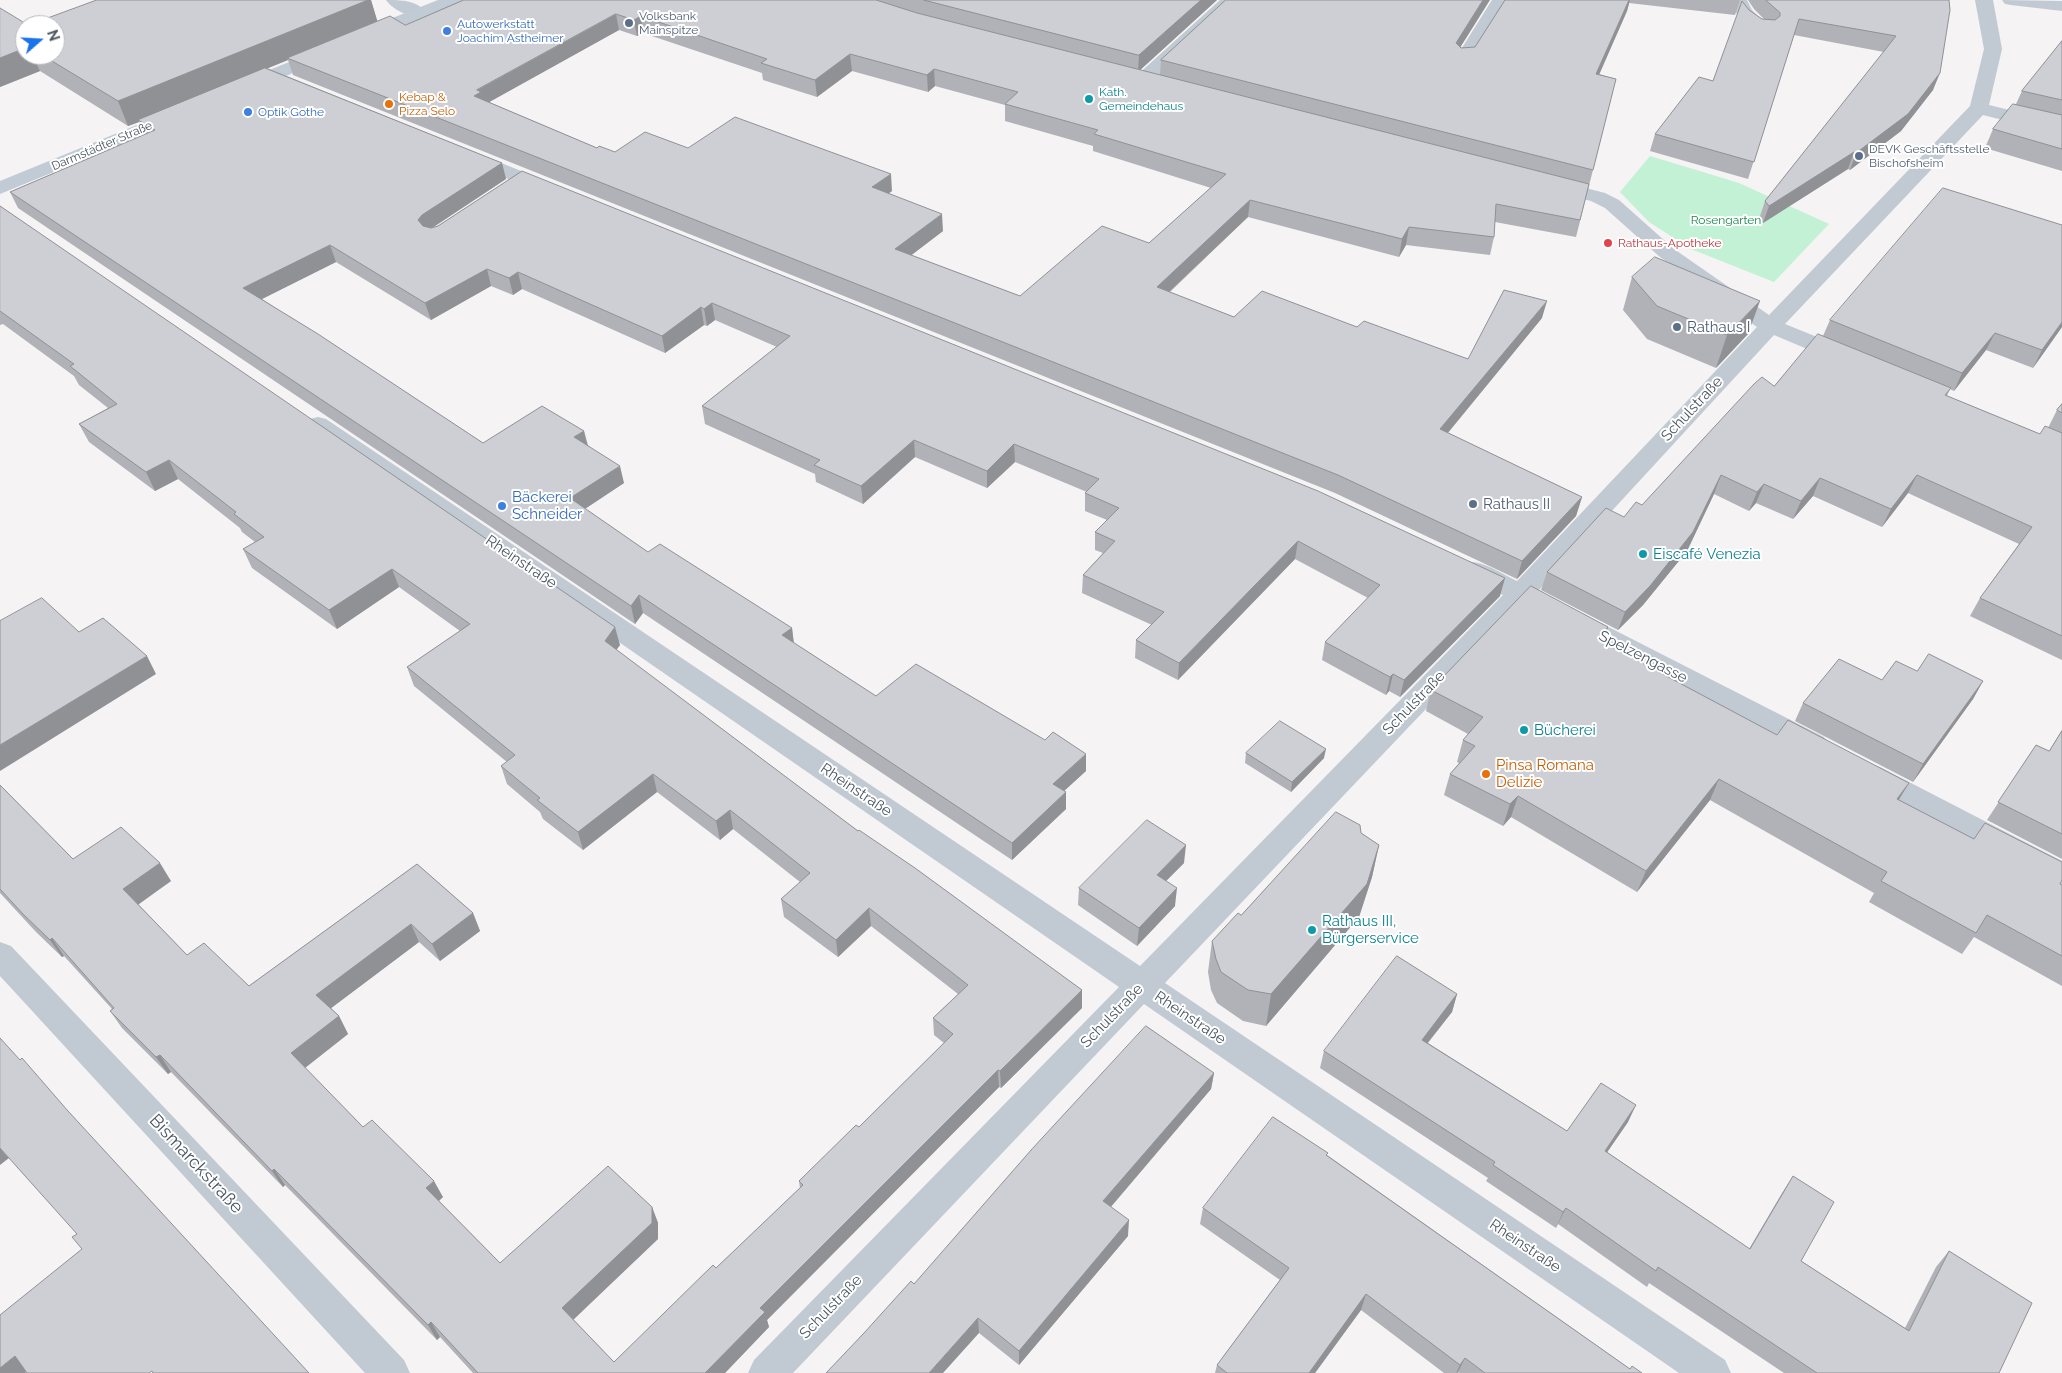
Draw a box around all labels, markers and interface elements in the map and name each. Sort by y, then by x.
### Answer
place label: Volksbank Mainspitze [639,9,698,37]
north arrow [15,15,65,65]
place label: Autowerkstatt Joachim Astheimer [457,17,563,45]
marker: Volksbank Mainspitze [623,17,635,29]
marker: Autowerkstatt Joachim Astheimer [441,25,453,37]
text: N [44,28,63,43]
place label: Kath. Gemeindehaus [1099,85,1183,113]
place label: Kebap & Pizza Selo [399,90,455,118]
marker: Kath. Gemeindehaus [1083,93,1095,105]
marker: Kebap & Pizza Selo [383,98,395,110]
place label: Optik Gothe [258,105,324,119]
marker: Optik Gothe [242,106,254,118]
street label: Darmstädter Straße [50,118,154,174]
place label: DEVK Geschäftsstelle Bischofsheim [1869,142,1989,170]
marker: DEVK Geschäftsstelle Bischofsheim [1853,150,1865,162]
park label: Rosengarten [1691,213,1761,227]
place label: Rathaus-Apotheke [1618,236,1721,250]
marker: Rathaus-Apotheke [1602,237,1614,249]
place label: Rathaus I [1687,318,1750,336]
marker: Rathaus I [1671,321,1683,333]
street label: Schulstraße [1658,373,1726,445]
place label: Bäckerei Schneider [512,488,582,523]
place label: Rathaus II [1483,495,1550,513]
marker: Rathaus II [1467,498,1479,510]
marker: Bäckerei Schneider [496,500,508,512]
street label: Rheinstraße [482,532,560,592]
place label: Eiscafé Venezia [1653,545,1761,563]
marker: Eiscafé Venezia [1637,548,1649,560]
street label: Spelzengasse [1596,627,1690,687]
street label: Schulstraße [1379,667,1449,739]
place label: Bücherei [1534,721,1596,739]
marker: Bücherei [1518,724,1530,736]
place label: Pinsa Romana Delizie [1496,756,1594,791]
street label: Rheinstraße [817,760,895,820]
marker: Pinsa Romana Delizie [1480,768,1492,780]
place label: Rathaus III, Bürgerservice [1322,912,1419,947]
marker: Rathaus III, Bürgerservice [1306,924,1318,936]
street label: Schulstraße [1077,980,1147,1052]
street label: Rheinstraße [1151,988,1229,1048]
street label: Bismarckstraße [145,1110,247,1218]
street label: Rheinstraße [1486,1216,1564,1276]
street label: Schulstraße [796,1271,866,1343]

